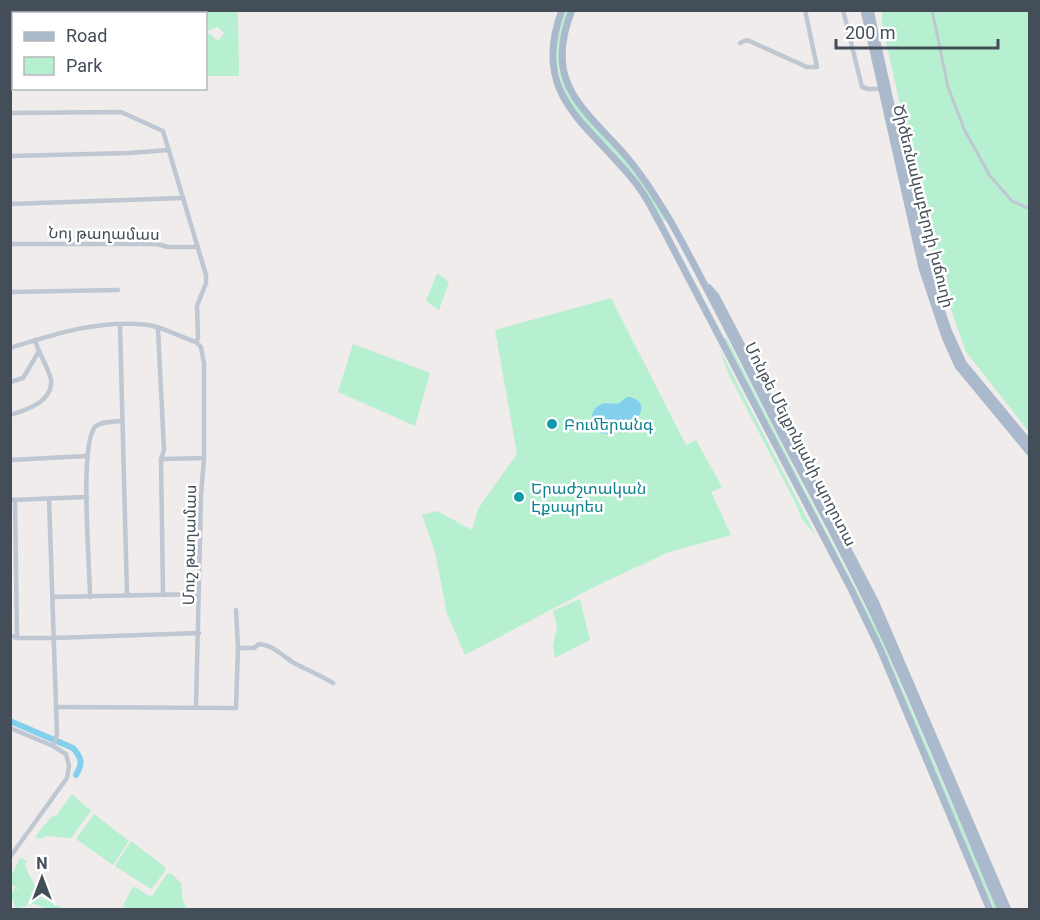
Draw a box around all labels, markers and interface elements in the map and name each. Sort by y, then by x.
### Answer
legend [12,12,207,90]
scale bar [836,12,998,50]
text: 200 m [845,22,896,43]
text: Road [66,25,107,46]
text: Park [66,55,103,76]
street label: Ծիծեռնակաբերդի խճուղի [889,103,958,310]
street label: Նոյ թաղամաս [48,223,160,244]
street label: Մոնթե Մելքոնյանի պողոտա [741,339,860,550]
place label: Բումերանգ [564,415,654,434]
marker: Բումերանգ [545,417,559,431]
place label: Երաժշտական Էքսպրես [531,479,646,516]
street label: Մուշ թաղամաս [179,484,200,606]
marker: Երաժշտական Էքսպրես [512,490,526,504]
north arrow [12,848,72,908]
text: N [36,854,48,873]

